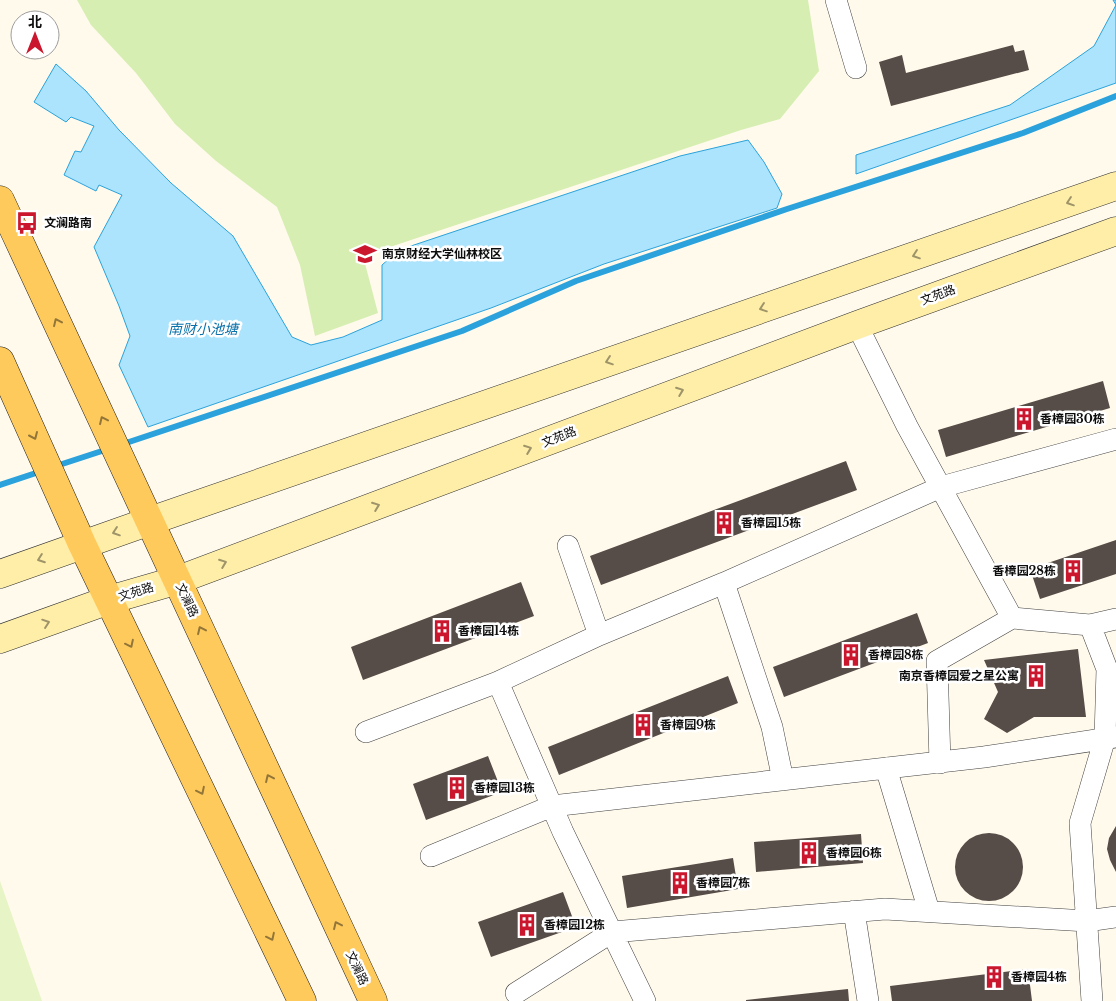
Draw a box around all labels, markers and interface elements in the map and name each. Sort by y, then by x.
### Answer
north arrow [10,10,60,60]
text: 北 [28,13,42,31]
one-way arrow [1066,196,1075,206]
bus stop icon: 文澜路南 [14,210,40,236]
place label: 文澜路南 [44,215,92,230]
school or university icon: 南京财经大学仙林校区 [352,241,378,267]
place label: 南京财经大学仙林校区 [382,246,502,261]
one-way arrow [913,249,921,259]
street label: 文苑路 [918,281,957,308]
one-way arrow [759,302,768,312]
one-way arrow [53,318,63,327]
water label: 南财小池塘 [168,320,240,338]
one-way arrow [606,355,614,365]
one-way arrow [675,387,684,397]
building icon: 香樟园30栋 [1011,406,1037,432]
place label: 香樟园30栋 [1040,411,1105,426]
one-way arrow [98,416,109,425]
street label: 文苑路 [539,423,578,450]
one-way arrow [27,431,38,440]
one-way arrow [523,444,531,454]
one-way arrow [371,502,379,512]
building icon: 香樟园15栋 [711,510,737,536]
place label: 香樟园15栋 [741,515,801,530]
one-way arrow [112,526,121,536]
one-way arrow [37,553,46,563]
building icon: 香樟园28栋 [1060,558,1086,584]
one-way arrow [219,559,227,569]
place label: 香樟园28栋 [993,563,1056,578]
street label: 文苑路 [116,579,155,604]
street label: 文澜路 [173,580,202,619]
building icon: 香樟园14栋 [429,618,455,644]
one-way arrow [41,619,50,629]
place label: 香樟园14栋 [458,623,519,638]
one-way arrow [197,626,207,635]
one-way arrow [124,639,135,648]
building icon: 香樟园8栋 [838,642,864,668]
place label: 香樟园8栋 [868,647,924,662]
building icon: 南京香樟园爱之星公寓 [1023,663,1049,689]
place label: 南京香樟园爱之星公寓 [899,668,1019,683]
building icon: 香樟园9栋 [630,712,656,738]
place label: 香樟园9栋 [660,717,716,732]
one-way arrow [266,774,276,783]
building icon: 香樟园13栋 [444,775,470,801]
place label: 香樟园13栋 [474,780,535,795]
one-way arrow [195,786,205,795]
building icon: 香樟园6栋 [796,840,822,866]
place label: 香樟园6栋 [826,845,882,860]
building icon: 香樟园7栋 [667,870,693,896]
place label: 香樟园7栋 [696,875,750,890]
building icon: 香樟园12栋 [514,912,540,938]
place label: 香樟园12栋 [544,917,605,932]
one-way arrow [333,921,344,930]
one-way arrow [265,932,276,941]
street label: 文澜路 [343,948,372,987]
building icon: 香樟园4栋 [981,964,1007,990]
place label: 香樟园4栋 [1011,969,1067,984]

